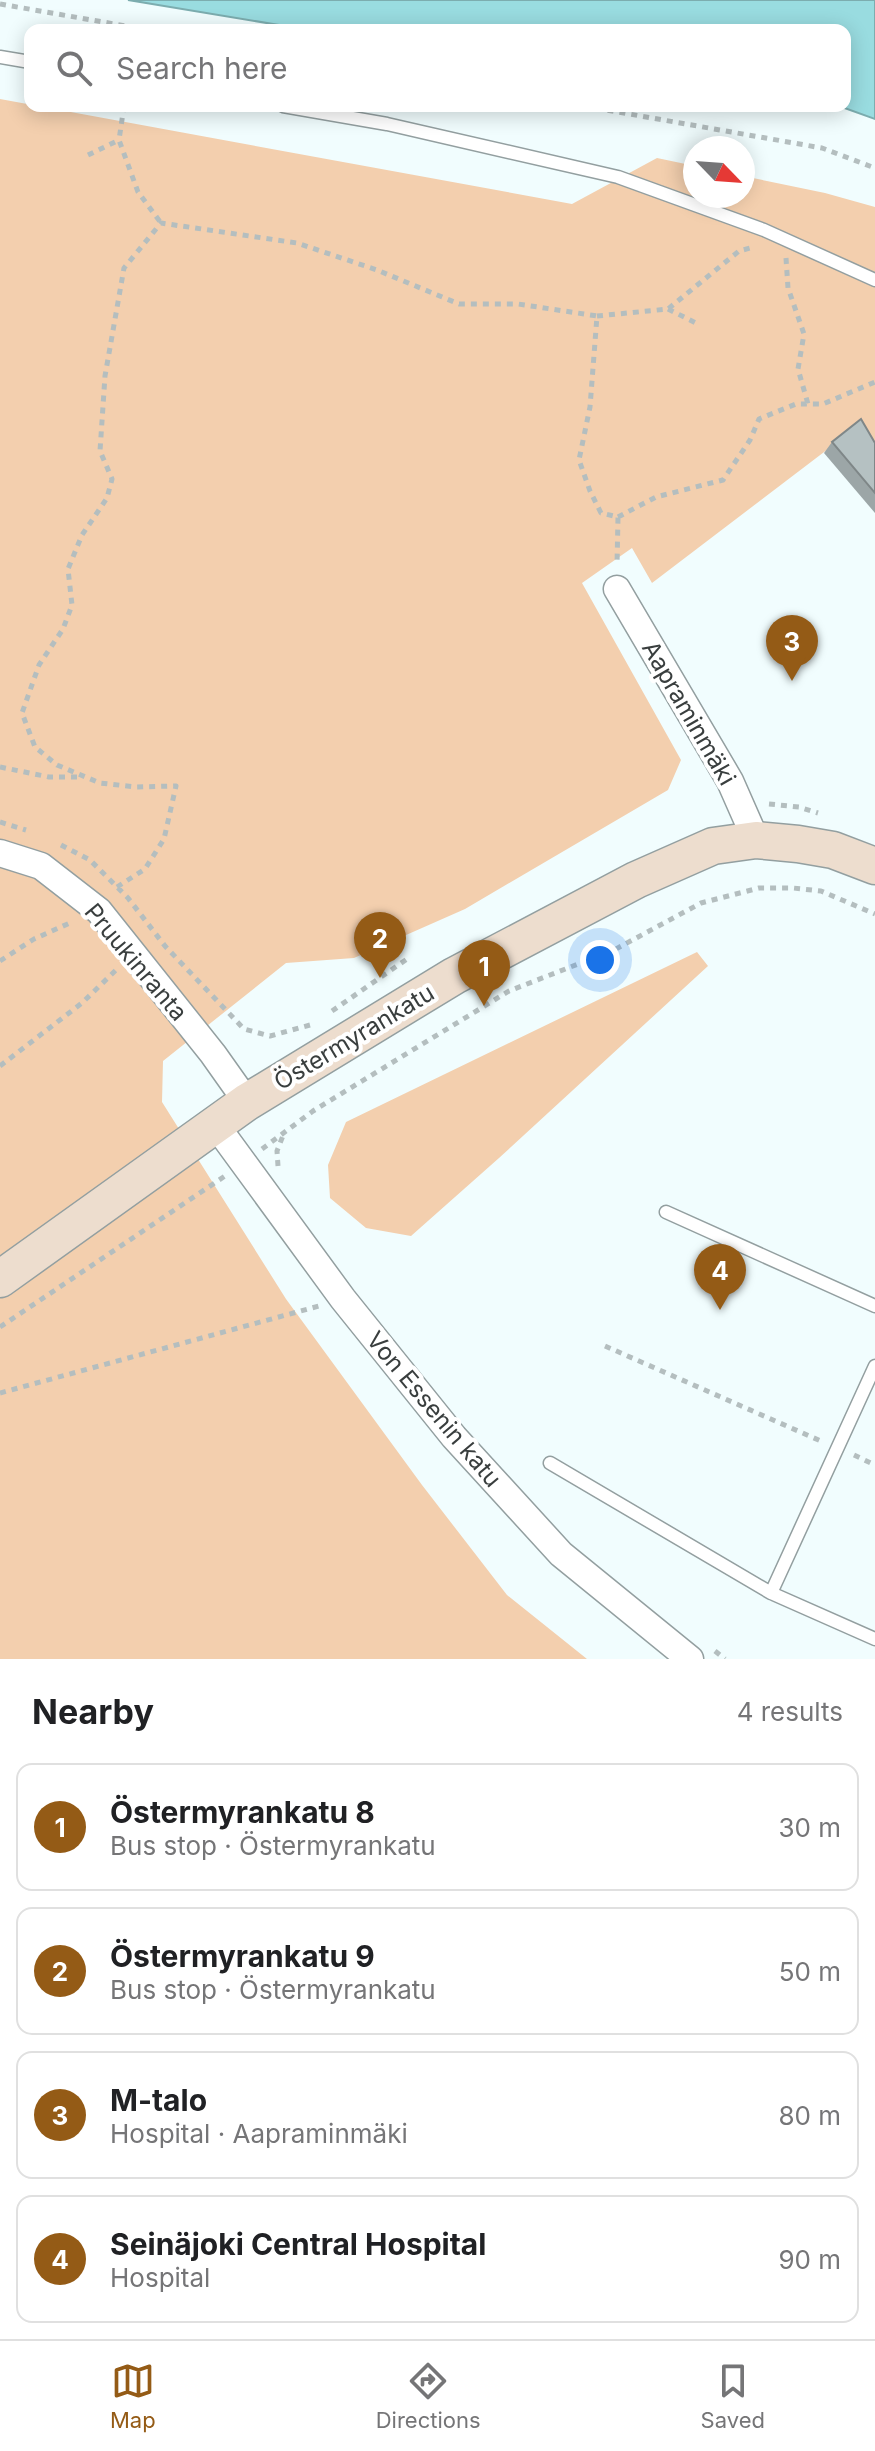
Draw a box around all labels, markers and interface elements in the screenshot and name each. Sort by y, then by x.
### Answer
search box [24,24,851,112]
icon: search [52,46,96,90]
text: Search here [116,50,288,86]
north arrow [683,136,755,208]
pin: 3 [766,615,818,681]
street label: Aapraminmäki [636,636,742,790]
street label: Pruukinranta [79,898,193,1026]
pin: 2 [354,912,406,978]
pin: 1 [458,940,510,1006]
your location [580,940,620,980]
street label: Östermyrankatu [269,978,439,1096]
pin: 4 [694,1244,746,1310]
street label: Von Essenin katu [361,1325,507,1493]
text: Nearby [32,1691,154,1732]
text: 4 results [737,1696,843,1727]
text: Östermyrankatu 8 [110,1794,375,1830]
text: 1 [54,1812,66,1843]
text: 30 m [778,1812,841,1843]
text: Bus stop · Östermyrankatu [110,1830,436,1861]
text: Östermyrankatu 9 [110,1938,375,1974]
text: 2 [52,1956,68,1987]
text: 50 m [779,1956,841,1987]
text: Bus stop · Östermyrankatu [110,1974,436,2005]
text: M-talo [110,2082,207,2118]
text: 3 [52,2100,68,2131]
text: 80 m [778,2100,841,2131]
text: Hospital · Aapraminmäki [110,2118,408,2149]
text: Seinäjoki Central Hospital [110,2226,486,2262]
text: 4 [51,2244,69,2275]
text: 90 m [778,2244,841,2275]
text: Hospital [110,2262,210,2293]
tab: Map [110,2359,156,2433]
tab: Directions [376,2359,481,2433]
tab: Saved [701,2359,765,2433]

